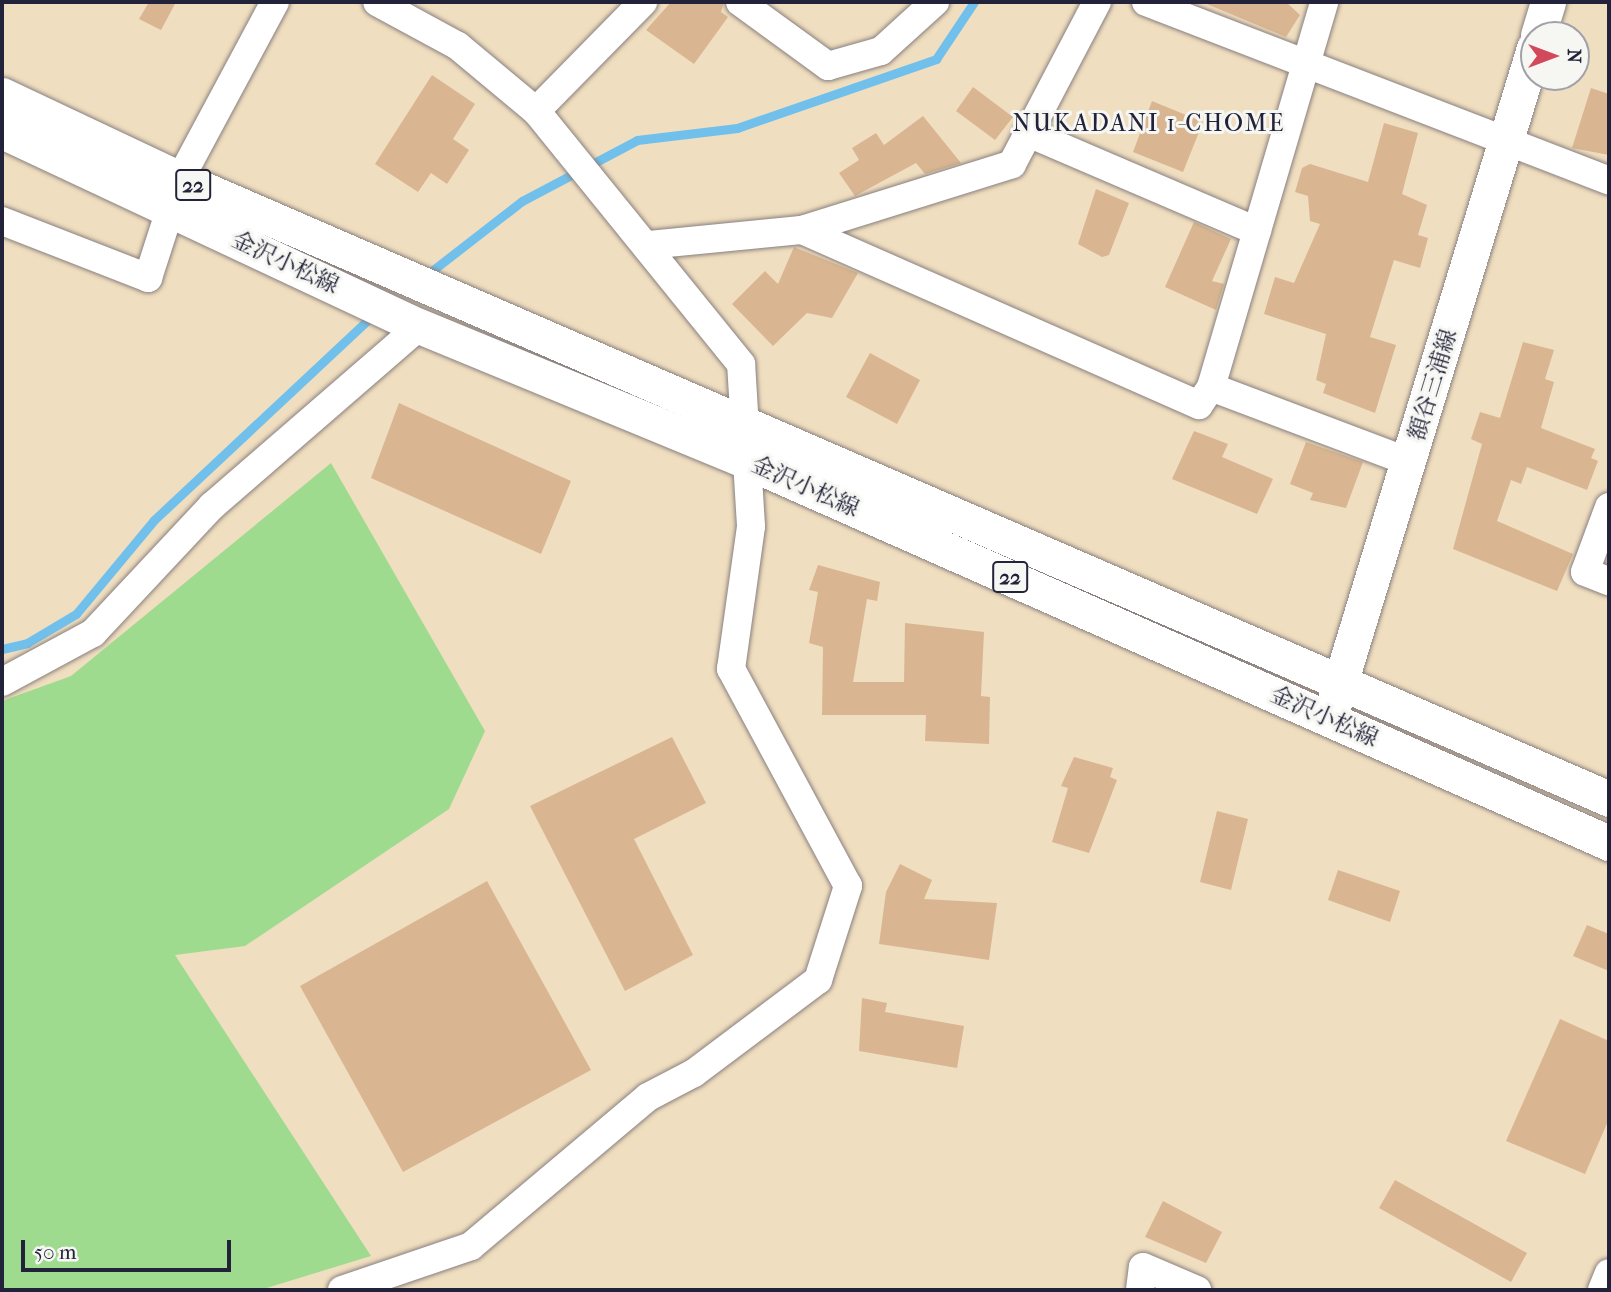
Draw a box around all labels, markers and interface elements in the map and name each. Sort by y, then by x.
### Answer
north arrow [1520,21,1590,91]
text: N [1563,49,1585,63]
district label: NUKADANI 1-CHOME [1015,110,1283,138]
road number: 22 [174,168,212,202]
street label: 金沢小松線 [227,226,343,300]
street label: 額谷三浦線 [1403,326,1463,444]
street label: 金沢小松線 [747,451,863,523]
road number: 22 [991,560,1029,594]
street label: 金沢小松線 [1266,681,1382,753]
scale bar [24,1226,234,1270]
text: 50 m [34,1240,77,1264]

